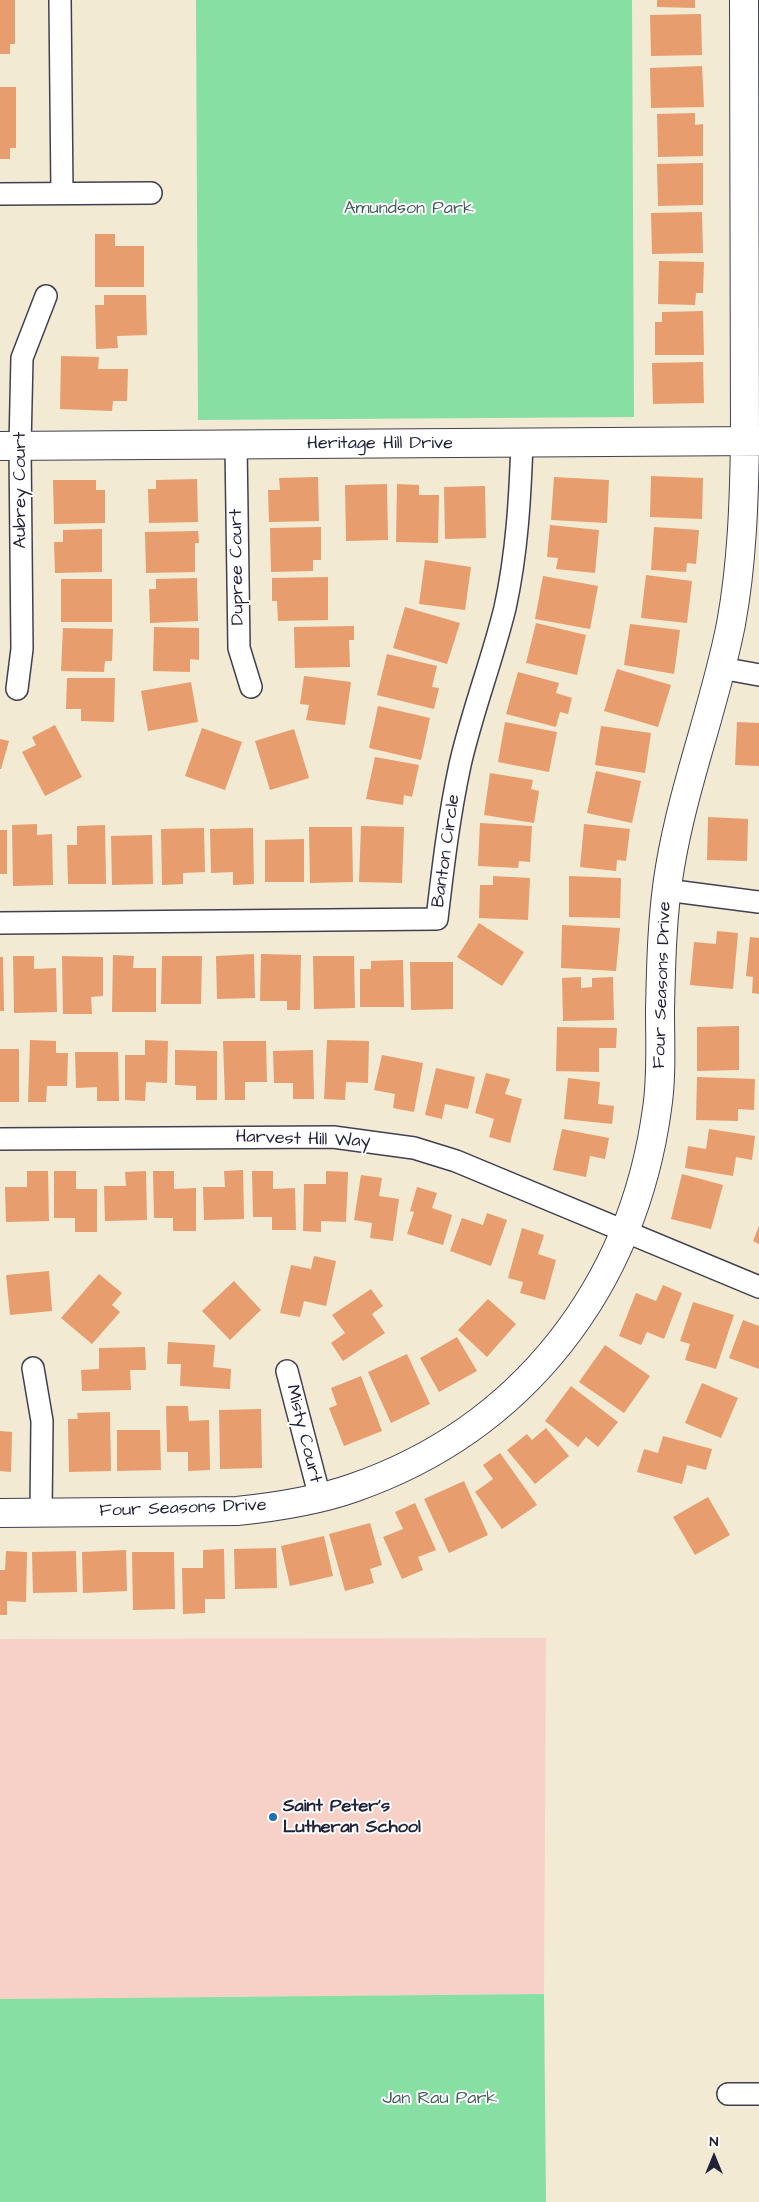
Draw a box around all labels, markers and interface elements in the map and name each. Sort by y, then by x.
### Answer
park label: Amundson Park [344,198,474,220]
street label: Aubrey Court [10,432,32,548]
street label: Heritage Hill Drive [307,433,453,455]
street label: Dupree Court [226,508,250,626]
street label: Banton Circle [428,793,466,909]
street label: Four Seasons Drive [649,901,677,1069]
street label: Harvest Hill Way [235,1127,371,1153]
street label: Misty Court [280,1383,326,1485]
street label: Four Seasons Drive [99,1495,267,1523]
place label: Saint Peter's Lutheran School [283,1796,421,1838]
marker: Saint Peter's Lutheran School [267,1811,279,1823]
park label: Jan Rau Park [383,2088,497,2110]
north arrow [689,2132,739,2182]
text: N [710,2132,718,2152]

